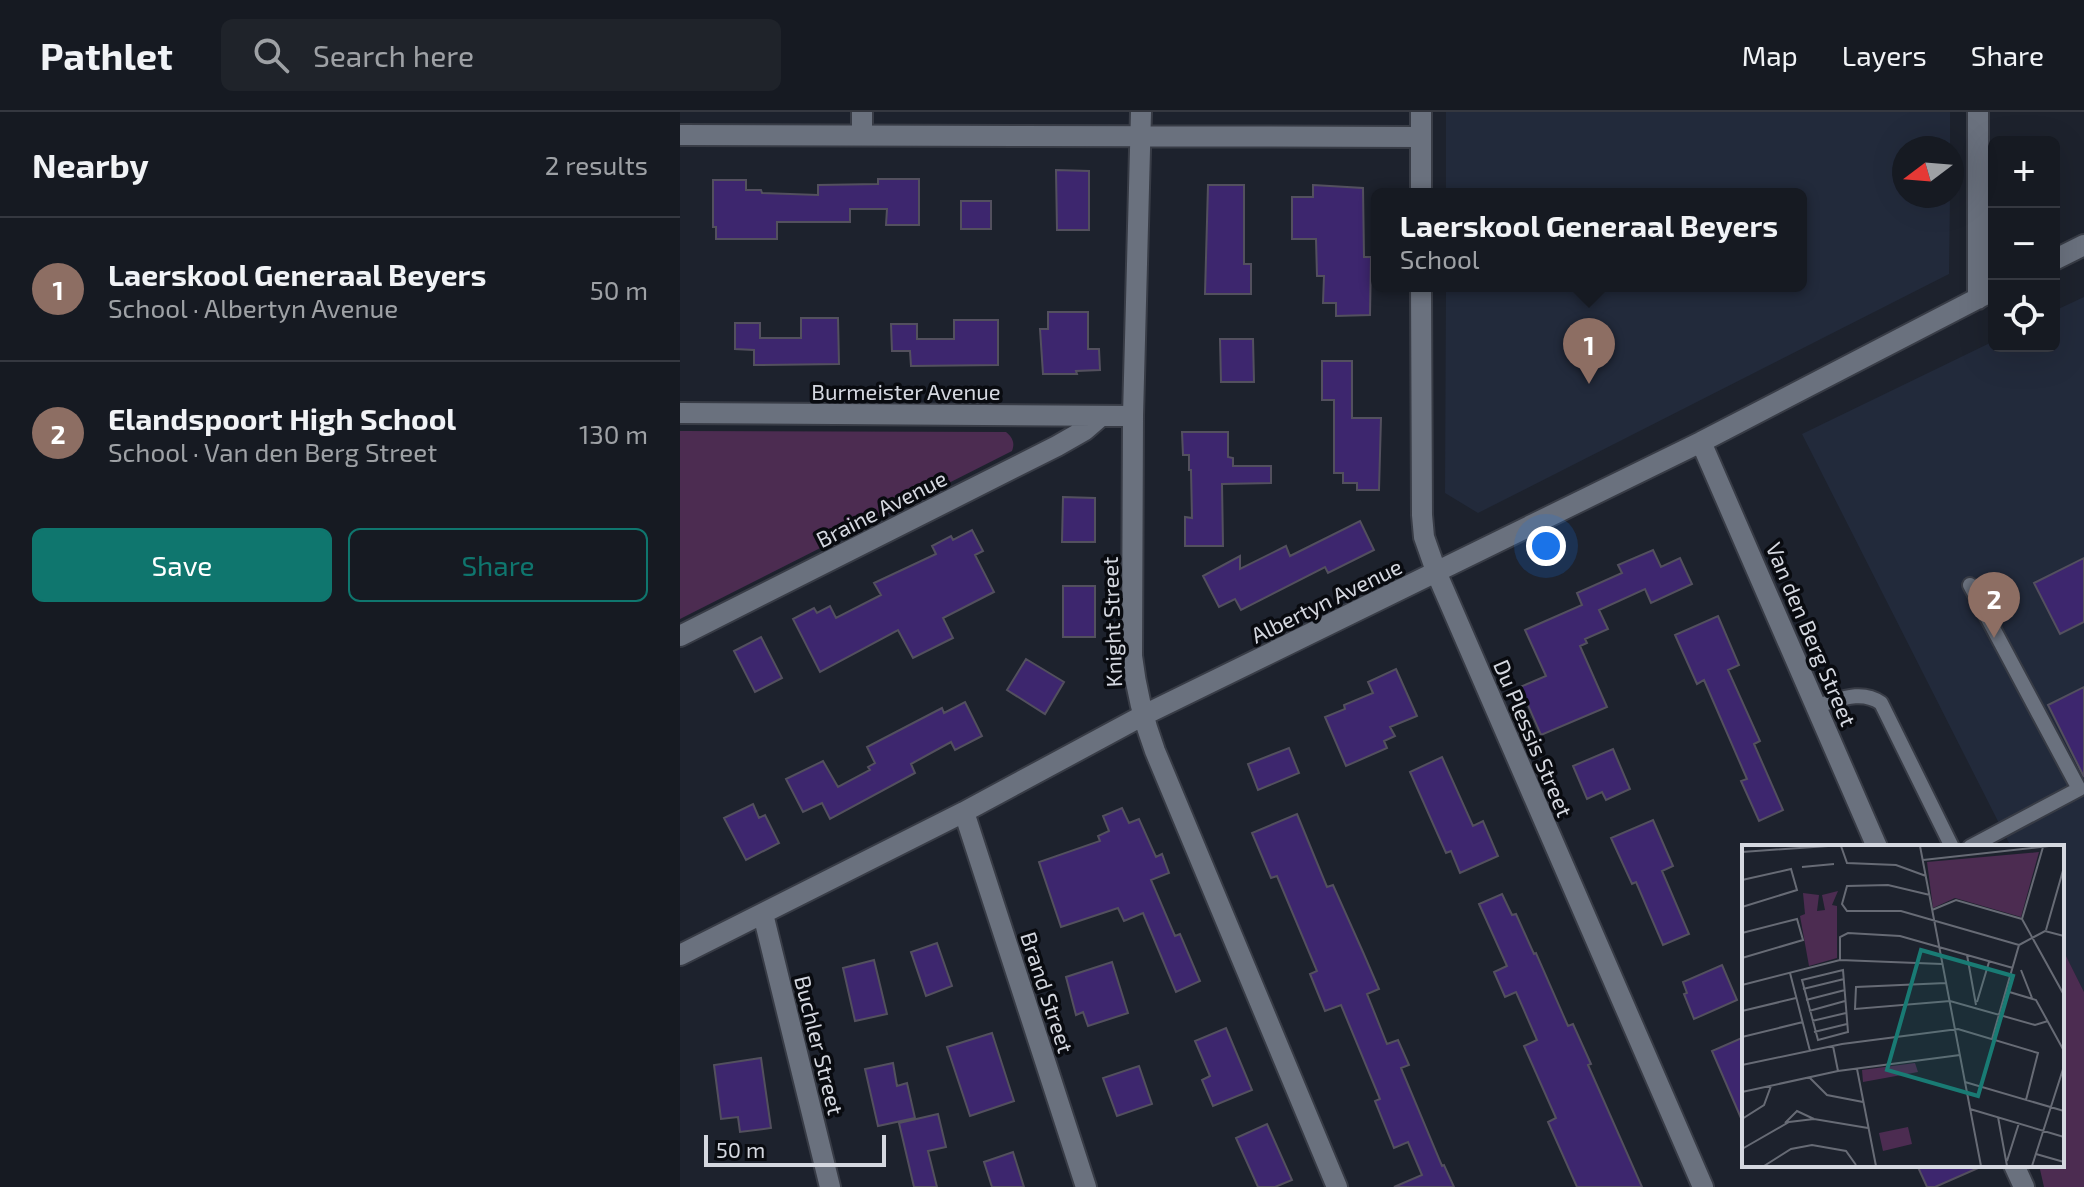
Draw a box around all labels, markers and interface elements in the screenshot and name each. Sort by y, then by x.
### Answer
search box [221,19,781,91]
text: Pathlet [40,32,173,78]
icon: search [249,33,293,77]
text: Search here [313,37,474,73]
text: Map [1742,38,1798,72]
text: Layers [1842,38,1927,72]
text: Share [1971,38,2044,72]
north arrow [1892,136,1964,208]
map controls [1988,136,2060,352]
button: + [1988,136,2060,208]
text: Nearby [32,144,149,185]
text: 2 results [545,149,648,180]
popup [1371,188,1807,292]
text: Laerskool Generaal Beyers [1400,207,1778,243]
button: − [1988,208,2060,280]
text: School [1400,243,1479,274]
text: Laerskool Generaal Beyers [108,256,486,292]
text: 1 [52,274,64,305]
text: 50 m [590,274,648,305]
button: locate [1988,280,2060,352]
text: School · Albertyn Avenue [108,292,398,323]
pin: 1 [1563,318,1615,384]
street label: Burmeister Avenue [811,378,1001,404]
text: Elandspoort High School [108,400,456,436]
text: 2 [50,418,66,449]
text: 130 m [579,418,648,449]
text: School · Van den Berg Street [108,436,437,467]
street label: Braine Avenue [812,464,950,552]
your location [1526,526,1566,566]
button: Save [32,528,332,602]
button: Share [348,528,648,602]
street label: Van den Berg Street [1762,538,1862,730]
street label: Albertyn Avenue [1246,552,1406,648]
street label: Knight Street [1096,556,1126,688]
pin: 2 [1968,572,2020,638]
street label: Du Plessis Street [1489,655,1579,821]
inset map [1742,845,2064,1167]
street label: Brand Street [1016,928,1080,1056]
street label: Buchler Street [790,973,850,1117]
scale bar [704,1131,886,1167]
text: 50 m [716,1136,765,1162]

